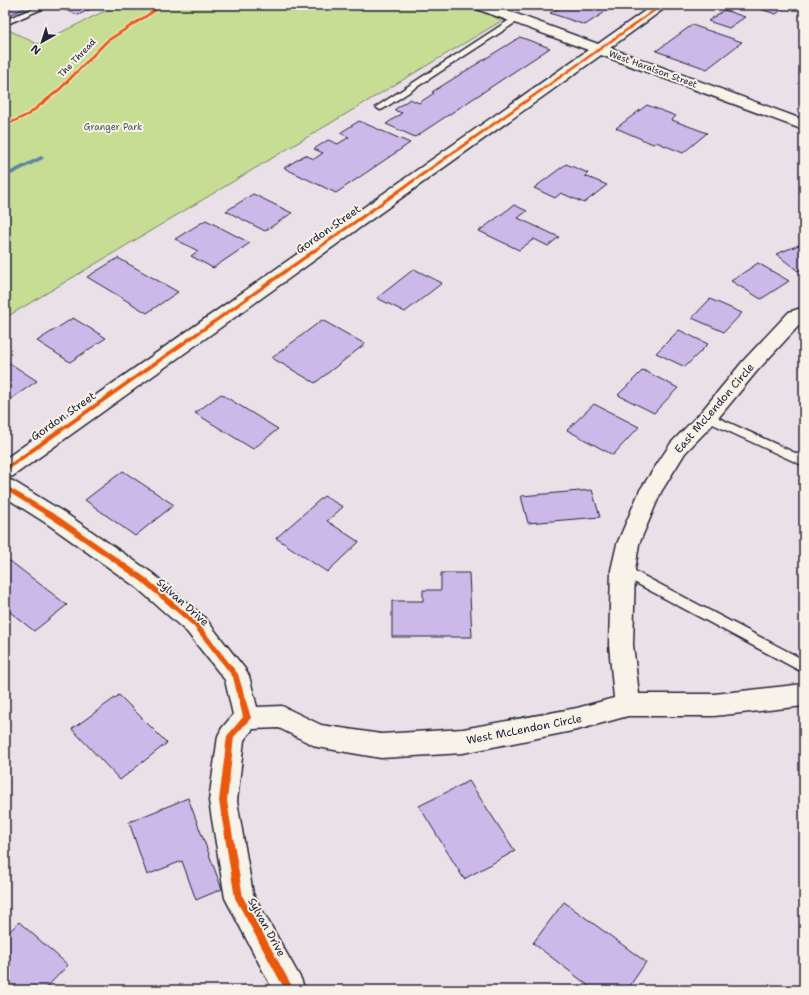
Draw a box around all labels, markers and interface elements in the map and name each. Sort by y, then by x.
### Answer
north arrow [22,22,62,62]
street label: The Thread [56,36,99,80]
text: N [28,41,44,58]
street label: West Haralson Street [607,47,699,91]
park label: Granger Park [84,121,142,133]
street label: Gordon Street [293,201,364,257]
street label: East McLendon Circle [671,360,758,457]
street label: Gordon Street [28,388,99,444]
street label: Sylvan Drive [153,575,212,630]
street label: West McLendon Circle [465,711,583,748]
street label: Sylvan Drive [244,895,289,959]

